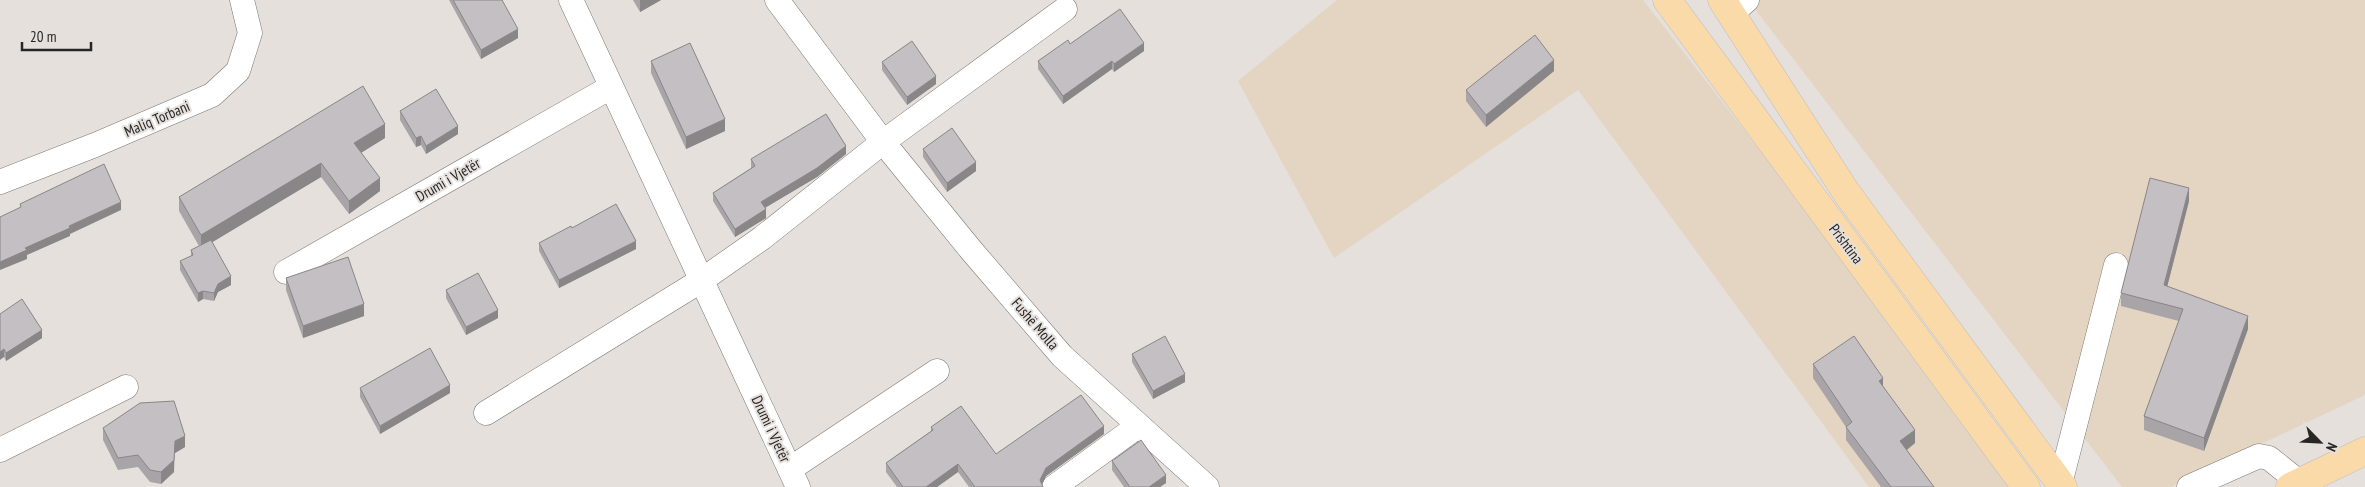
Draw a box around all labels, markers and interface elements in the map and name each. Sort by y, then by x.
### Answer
scale bar [22,20,91,52]
text: 20 m [30,27,56,46]
street label: Maliq Torbani [121,96,193,141]
street label: Drumi i Vjetër [412,153,484,206]
street label: Prishtina [1825,220,1868,268]
street label: Fushë Molla [1008,294,1063,354]
street label: Drumi i Vjetër [748,392,796,466]
north arrow [2295,417,2345,467]
text: N [2322,440,2342,454]

